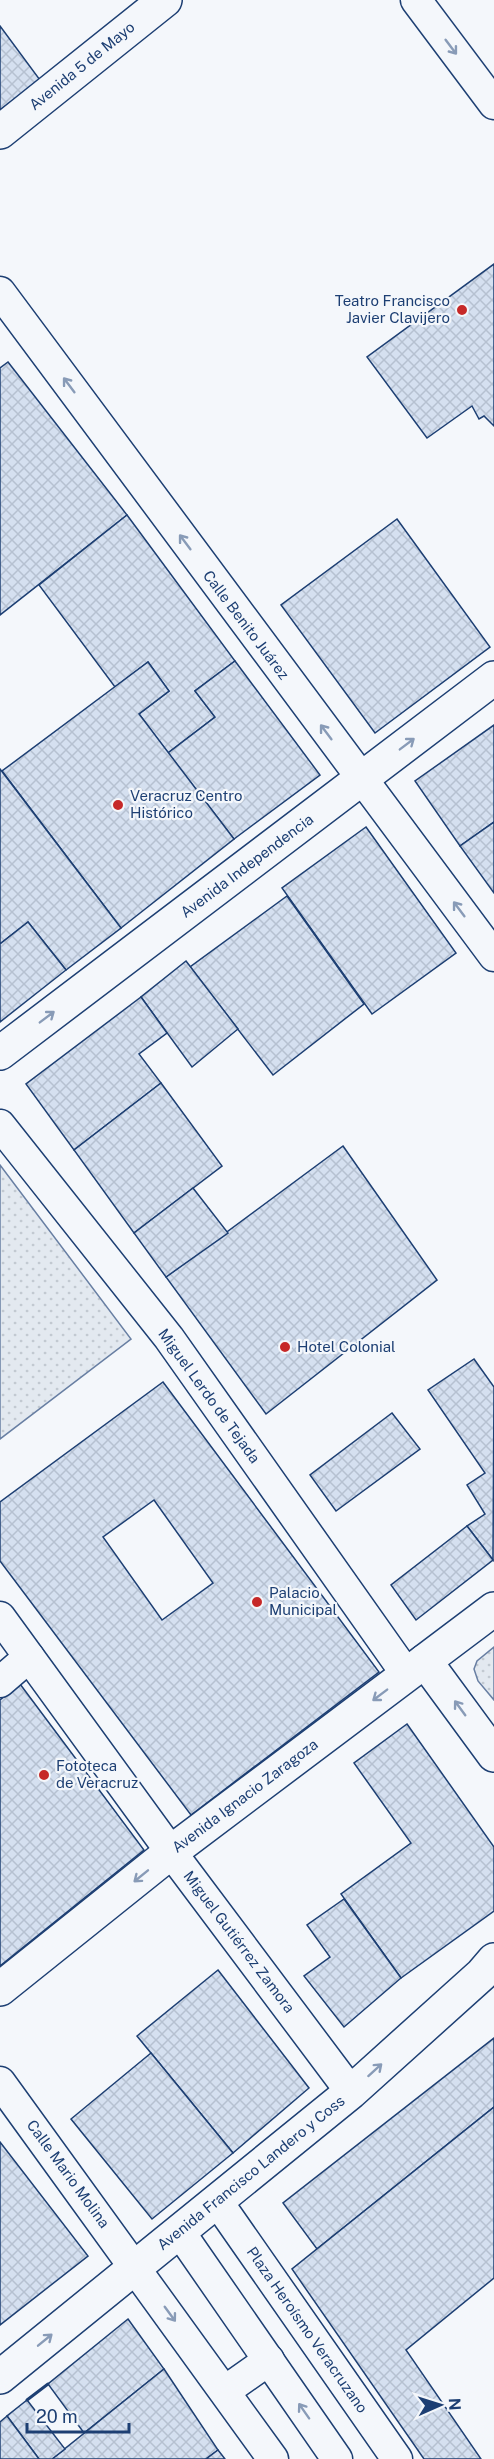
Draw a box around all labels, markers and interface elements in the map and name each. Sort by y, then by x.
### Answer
street label: Avenida 5 de Mayo [26,18,138,113]
one-way arrow [445,38,458,54]
place label: Teatro Francisco Javier Clavijero [335,292,450,326]
marker: Teatro Francisco Javier Clavijero [455,303,469,317]
one-way arrow [63,378,75,394]
one-way arrow [179,534,192,550]
street label: Calle Benito Juárez [200,567,293,682]
one-way arrow [320,725,332,741]
one-way arrow [399,738,415,750]
place label: Veracruz Centro Histórico [130,787,242,821]
marker: Veracruz Centro Histórico [111,798,125,812]
street label: Avenida Independencia [177,810,316,921]
one-way arrow [452,902,465,918]
one-way arrow [38,1011,54,1024]
street label: Miguel Lerdo de Tejada [155,1325,264,1466]
place label: Hotel Colonial [297,1338,396,1355]
marker: Hotel Colonial [278,1340,292,1354]
place label: Palacio Municipal [269,1584,337,1618]
marker: Palacio Municipal [250,1595,264,1609]
one-way arrow [373,1688,389,1701]
one-way arrow [453,1701,466,1717]
street label: Avenida Ignacio Zaragoza [169,1735,321,1856]
place label: Fototeca de Veracruz [56,1757,138,1791]
marker: Fototeca de Veracruz [37,1768,51,1782]
street label: Miguel Gutiérrez Zamora [180,1867,298,2016]
one-way arrow [133,1869,149,1882]
one-way arrow [367,2063,382,2077]
street label: Avenida Francisco Landero y Coss [154,2092,348,2253]
street label: Calle Mario Molina [24,2117,113,2231]
street label: Plaza Heroísmo Veracruzano [243,2243,371,2416]
one-way arrow [164,2306,176,2322]
one-way arrow [37,2333,53,2346]
north arrow [410,2375,470,2435]
scale bar [27,2396,129,2434]
text: N [445,2397,464,2411]
one-way arrow [298,2403,310,2420]
text: 20 m [36,2406,78,2427]

